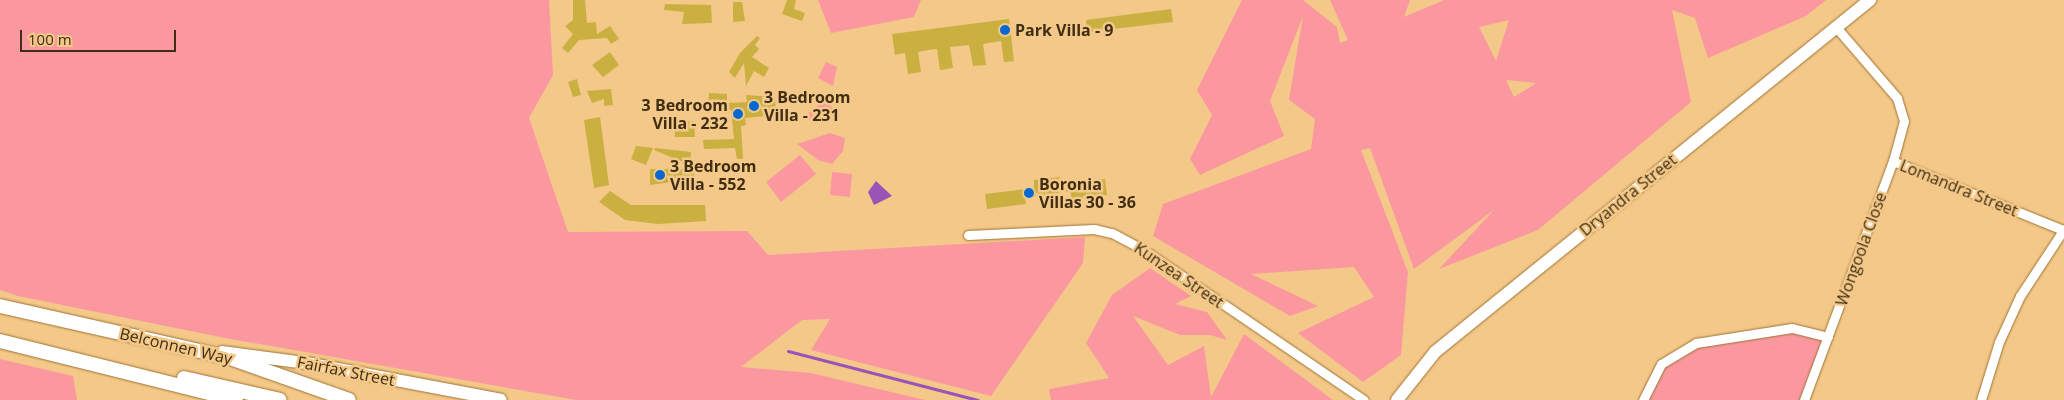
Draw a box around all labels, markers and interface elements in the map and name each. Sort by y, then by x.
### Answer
scale bar [22,20,179,52]
place label: Park Villa - 9 [1015,20,1113,40]
marker: Park Villa - 9 [999,24,1011,36]
text: 100 m [28,29,72,49]
place label: 3 Bedroom Villa - 231 [764,87,850,125]
place label: 3 Bedroom Villa - 232 [642,95,728,133]
marker: 3 Bedroom Villa - 231 [748,100,760,112]
marker: 3 Bedroom Villa - 232 [732,108,744,120]
street label: Dryandra Street [1576,150,1680,240]
place label: 3 Bedroom Villa - 552 [670,156,756,194]
street label: Lomandra Street [1897,156,2021,220]
marker: 3 Bedroom Villa - 552 [654,169,666,181]
place label: Boronia Villas 30 - 36 [1039,174,1136,212]
marker: Boronia Villas 30 - 36 [1023,187,1035,199]
street label: Wongoola Close [1832,190,1890,308]
street label: Kunzea Street [1131,238,1227,312]
street label: Belconnen Way [118,324,234,368]
street label: Fairfax Street [295,352,397,390]

